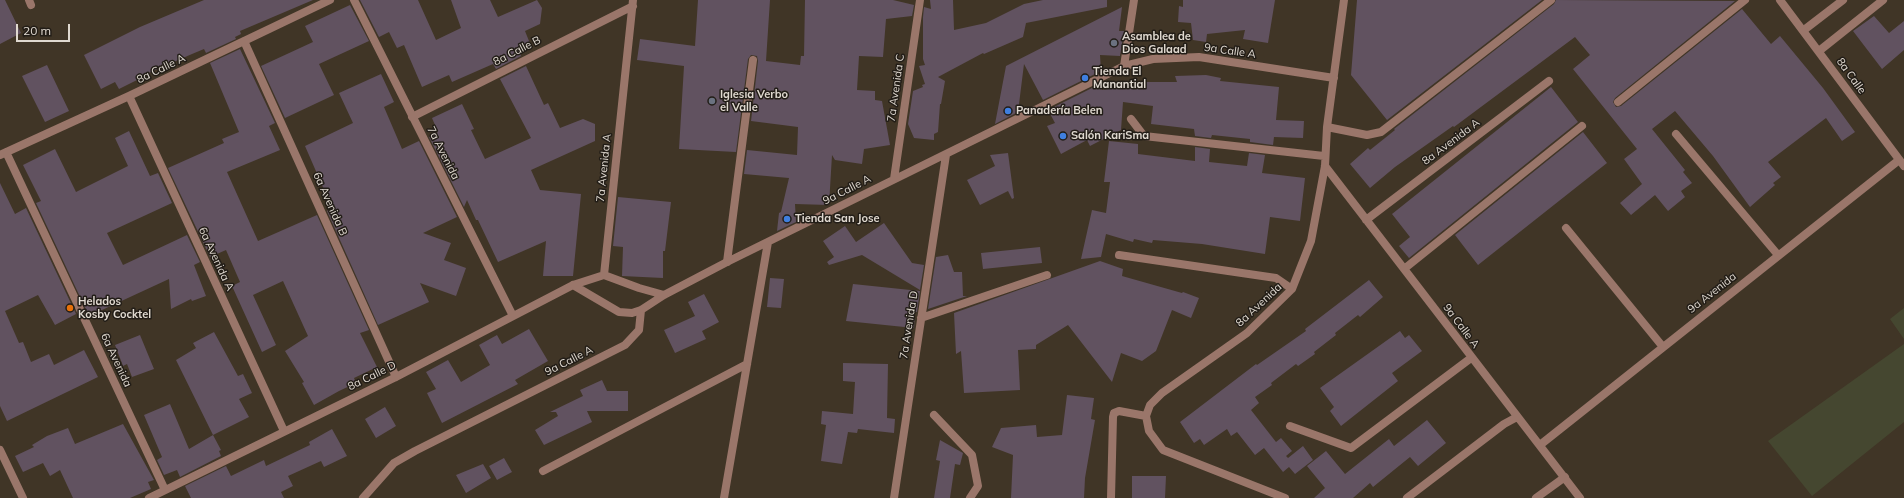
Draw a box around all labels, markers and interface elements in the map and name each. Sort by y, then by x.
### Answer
scale bar [18,16,72,42]
text: 20 m [23,23,51,38]
place label: Asamblea de Dios Galaad [1122,30,1191,56]
street label: 8a Calle B [491,33,543,69]
marker: Asamblea de Dios Galaad [1109,38,1119,48]
street label: 9a Calle A [1203,41,1257,61]
street label: 8a Calle A [135,52,187,86]
street label: 7a Avenida C [885,53,907,123]
street label: 8a Calle [1834,55,1868,97]
place label: Tienda El Manantial [1093,65,1146,91]
marker: Tienda El Manantial [1080,73,1090,83]
place label: Iglesia Verbo el Valle [720,88,788,114]
marker: Iglesia Verbo el Valle [707,96,717,106]
place label: Panadería Belen [1016,104,1102,118]
marker: Panadería Belen [1003,106,1013,116]
street label: 8a Avenida A [1420,116,1482,168]
street label: 7a Avenida [424,124,462,182]
place label: Salón KariSma [1071,129,1149,143]
marker: Salón KariSma [1058,131,1068,141]
street label: 7a Avenida A [594,133,614,203]
street label: 6a Avenida B [310,170,350,238]
street label: 9a Calle A [821,172,873,208]
place label: Tienda San Jose [795,212,880,226]
marker: Tienda San Jose [782,214,792,224]
street label: 6a Avenida A [195,225,237,293]
street label: 9a Avenida [1685,270,1739,316]
street label: 8a Avenida [1233,280,1285,330]
street label: 7a Avenida D [897,290,921,360]
place label: Helados Kosby Cocktel [78,295,151,321]
street label: 9a Calle A [1440,301,1482,351]
marker: Helados Kosby Cocktel [65,303,75,313]
street label: 6a Avenida [98,331,134,389]
street label: 9a Calle A [543,343,595,379]
street label: 8a Calle D [346,359,398,393]

